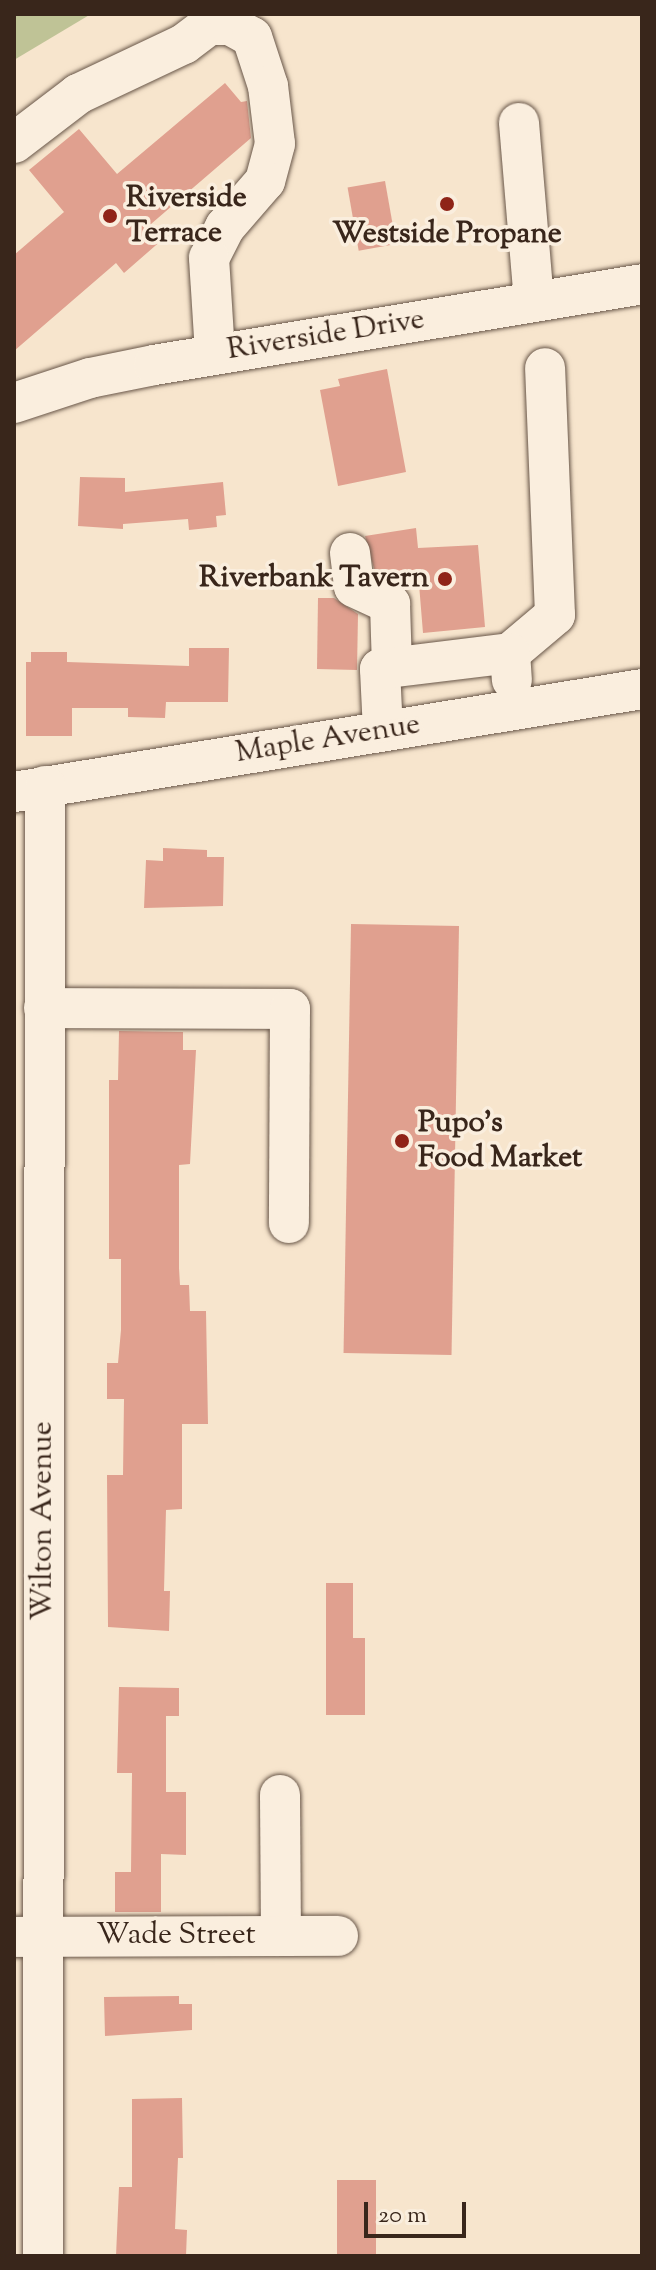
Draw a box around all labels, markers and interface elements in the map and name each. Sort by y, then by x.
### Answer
place label: Riverside Terrace [126,181,247,252]
marker: Westside Propane [438,195,456,213]
marker: Riverside Terrace [101,207,119,225]
place label: Westside Propane [332,217,562,253]
street label: Riverside Drive [225,303,427,369]
place label: Riverbank Tavern [199,561,429,597]
marker: Riverbank Tavern [436,570,454,588]
street label: Maple Avenue [233,708,423,772]
place label: Pupo's Food Market [418,1106,582,1176]
marker: Pupo's Food Market [393,1132,411,1150]
street label: Wilton Avenue [26,1421,62,1621]
street label: Wade Street [96,1918,256,1954]
scale bar [368,2186,470,2236]
text: 20 m [378,2199,427,2233]

